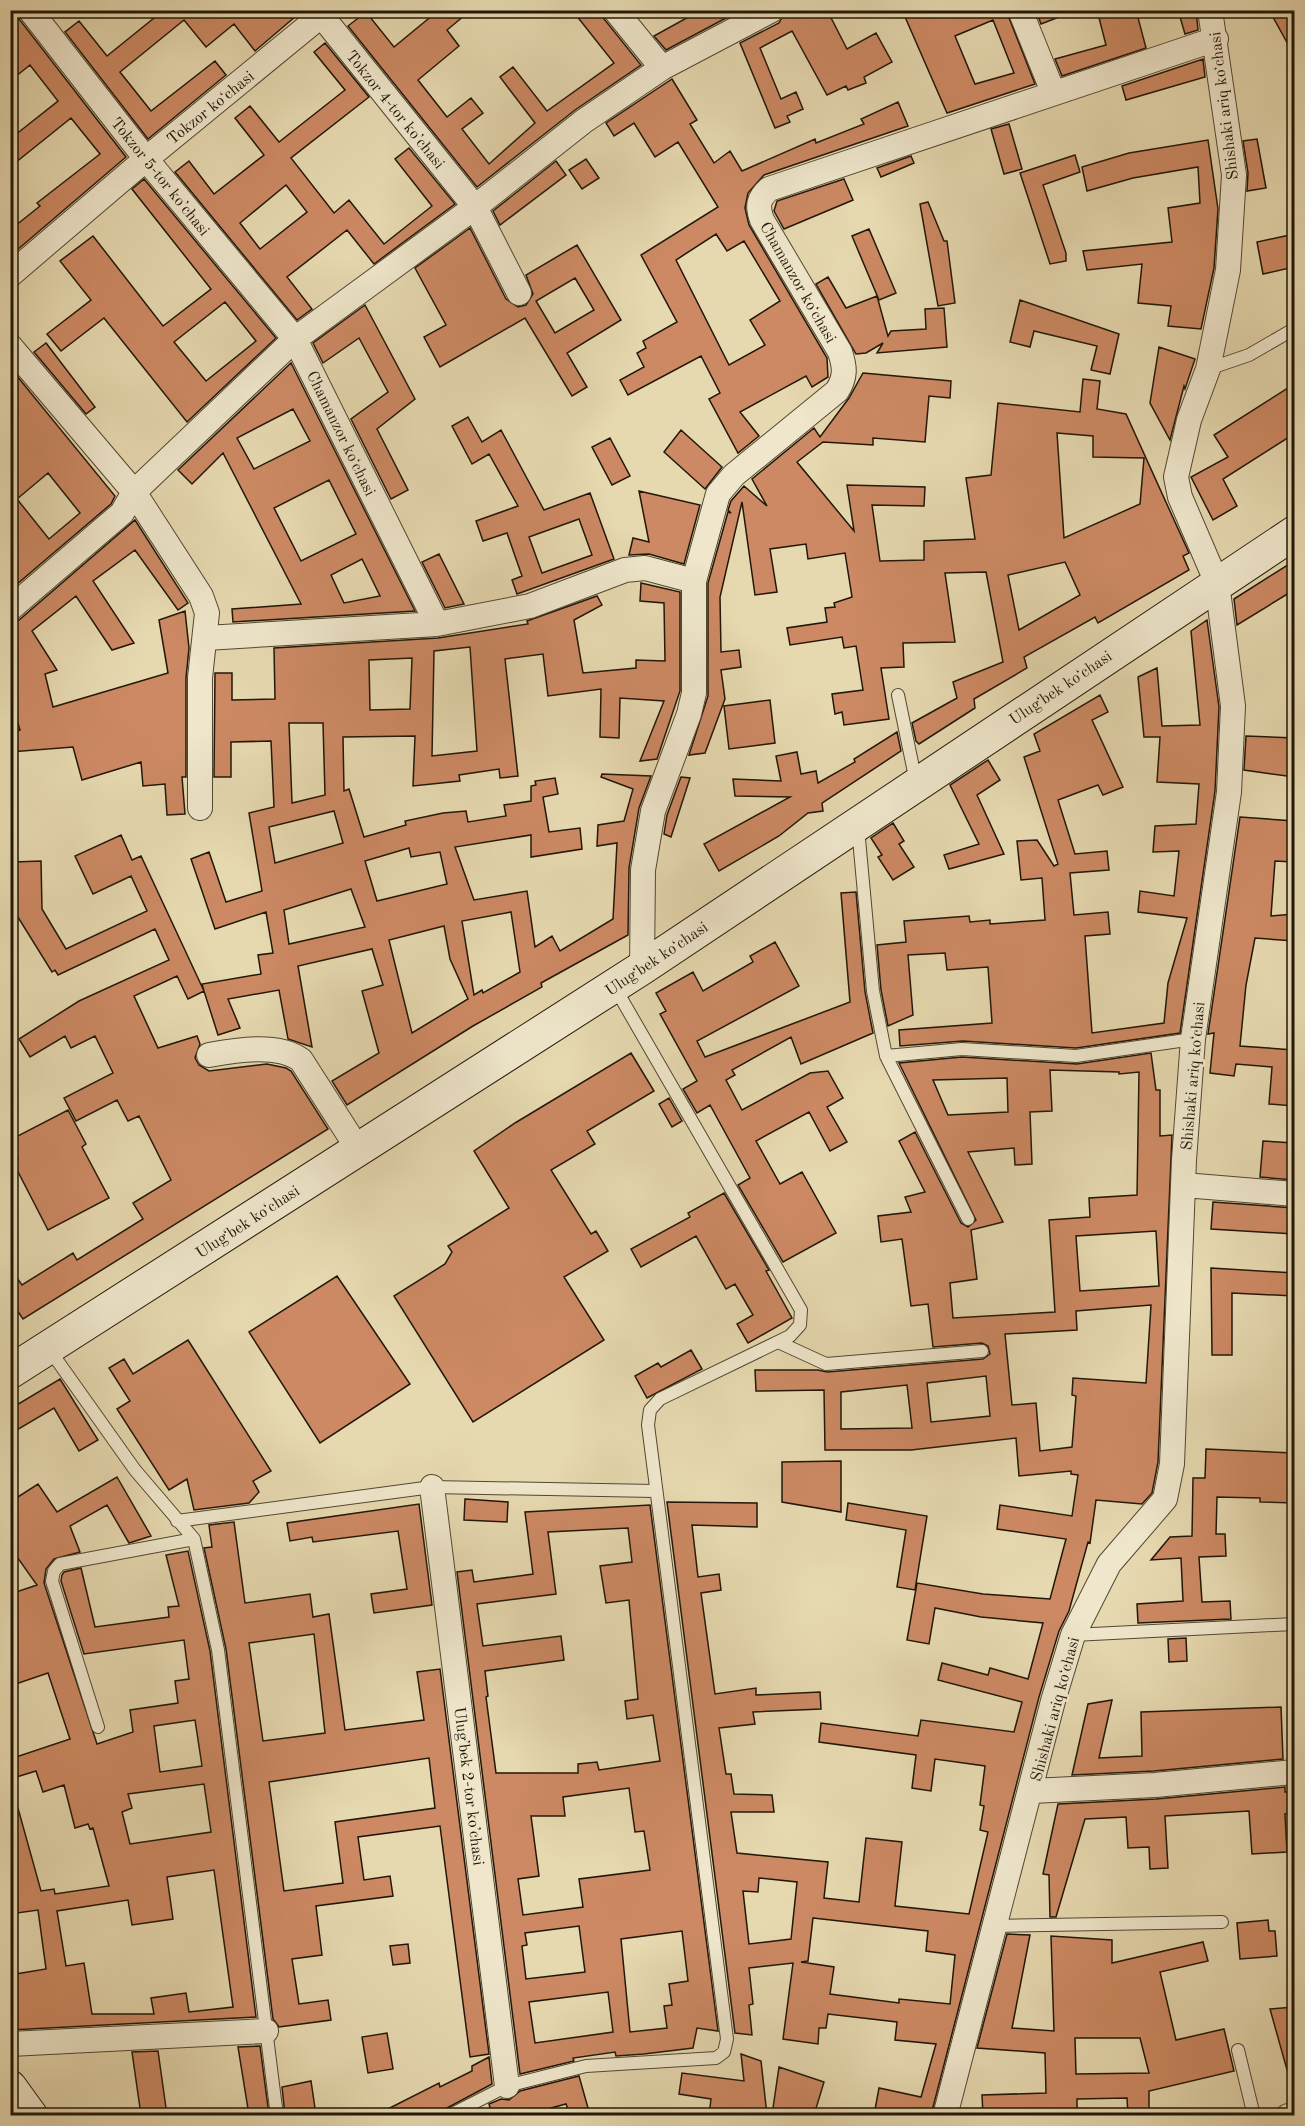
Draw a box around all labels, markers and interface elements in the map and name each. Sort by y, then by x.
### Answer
street label: Shishaki ariq koʻchasi [1208,31,1242,181]
street label: Tokzor 4-tor koʼchasi [342,48,448,172]
street label: Tokzor koʻchasi [165,69,258,148]
street label: Tokzor 5-tor koʼchasi [107,115,213,239]
street label: Chamanzor koʻchasi [756,220,838,346]
street label: Chamanzor koʻchasi [303,369,377,499]
street label: Ulugʻbek koʻchasi [1007,649,1115,729]
street label: Ulugʻbek koʻchasi [603,920,711,1000]
street label: Shishaki ariq koʻchasi [1180,1001,1208,1151]
street label: Ulugʻbek koʻchasi [193,1183,303,1262]
street label: Shishaki ariq koʻchasi [1029,1635,1083,1784]
street label: Ulugʼbek 2-tor koʼchasi [450,1706,487,1866]

